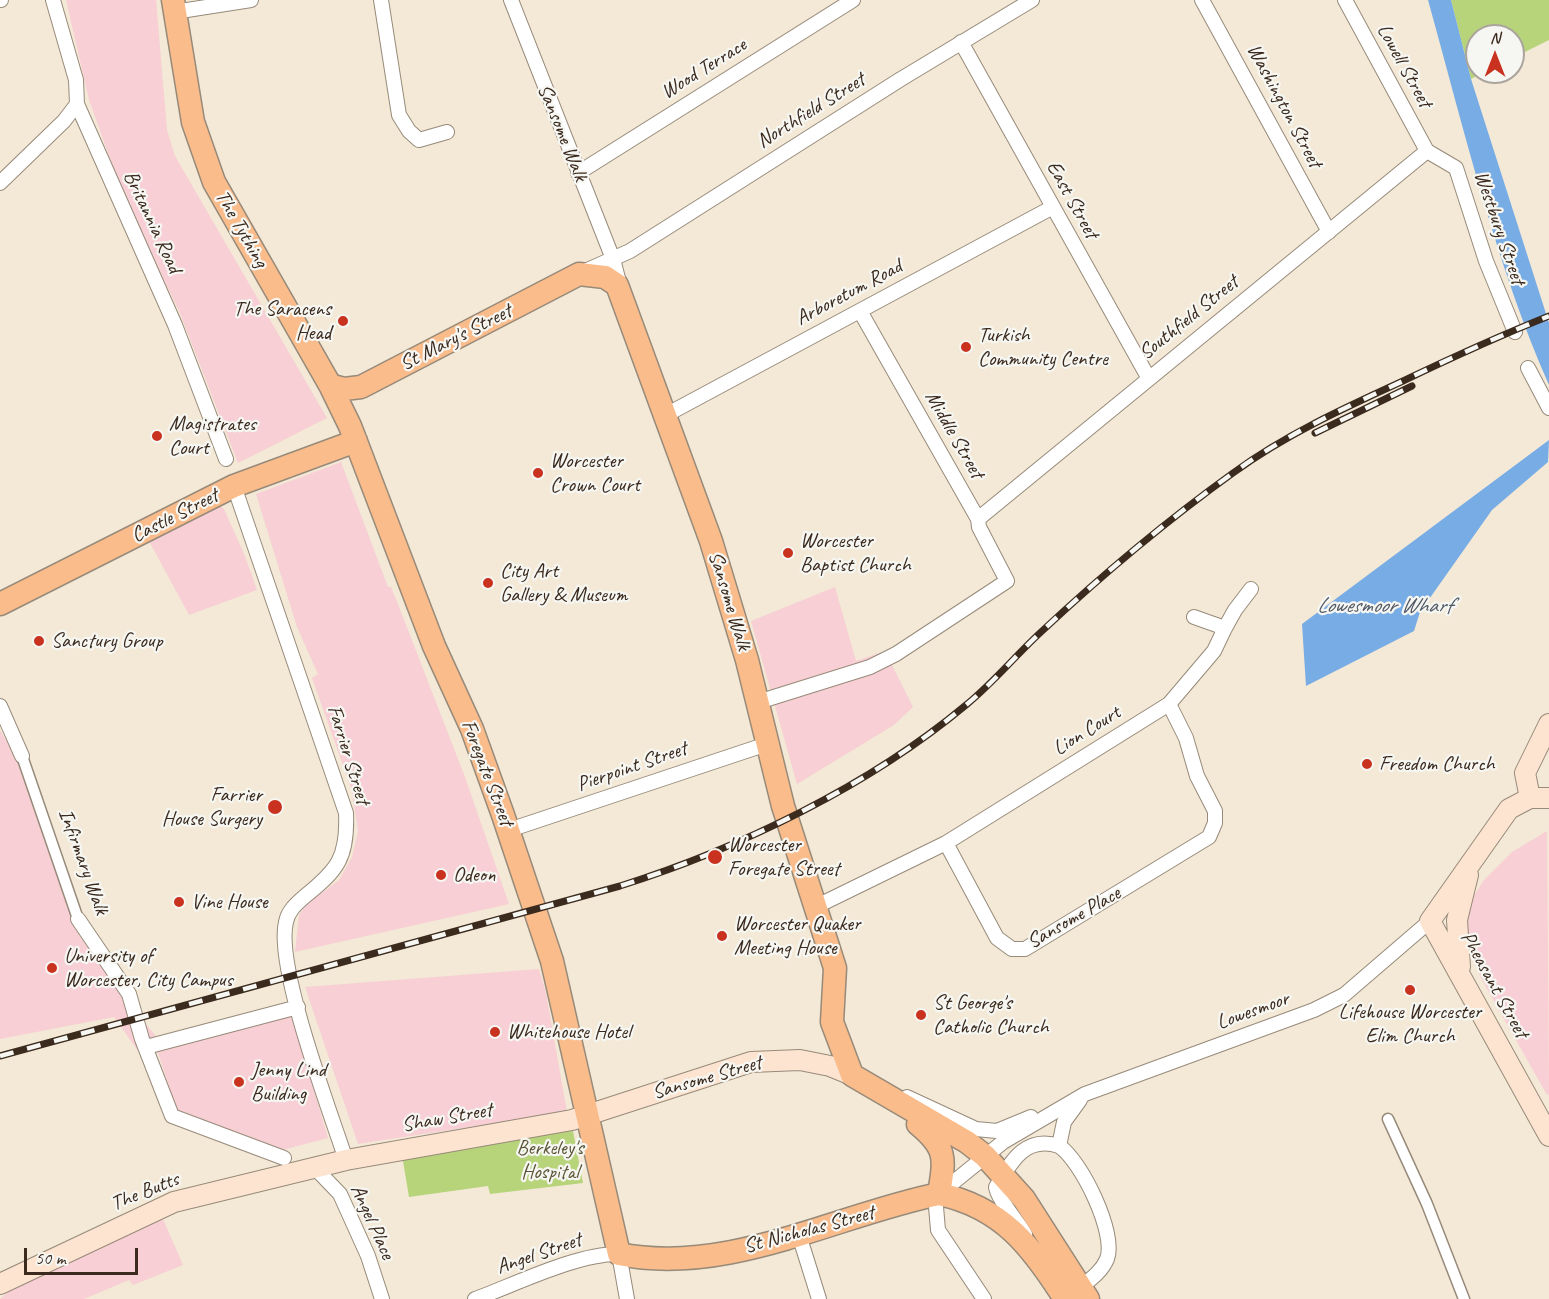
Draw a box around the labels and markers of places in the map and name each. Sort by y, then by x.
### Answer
place label: The Saracens Head [233,296,331,346]
marker: The Saracens Head [336,314,350,328]
place label: Turkish Community Centre [978,322,1108,372]
marker: Turkish Community Centre [959,340,973,354]
place label: Magistrates Court [169,411,256,461]
marker: Magistrates Court [150,429,164,443]
place label: Worcester Crown Court [550,448,640,498]
marker: Worcester Crown Court [531,466,545,480]
place label: Worcester Baptist Church [800,528,911,578]
marker: Worcester Baptist Church [781,546,795,560]
place label: City Art Gallery & Museum [500,558,627,608]
marker: City Art Gallery & Museum [481,576,495,590]
place label: Sanctury Group [51,628,162,654]
marker: Sanctury Group [32,634,46,648]
place label: Freedom Church [1379,751,1495,777]
marker: Freedom Church [1360,757,1374,771]
place label: Farrier House Surgery [162,782,262,832]
marker: Farrier House Surgery [266,798,284,816]
place label: Worcester Foregate Street [728,832,840,882]
marker: Worcester Foregate Street [706,848,724,866]
place label: Odeon [453,862,495,888]
marker: Odeon [434,868,448,882]
place label: Vine House [191,889,268,915]
marker: Vine House [172,895,186,909]
place label: Worcester Quaker Meeting House [734,911,861,961]
marker: Worcester Quaker Meeting House [715,929,729,943]
place label: University of Worcester, City Campus [64,943,233,993]
marker: University of Worcester, City Campus [45,961,59,975]
marker: Lifehouse Worcester Elim Church [1403,983,1417,997]
place label: St George's Catholic Church [933,990,1049,1040]
place label: Lifehouse Worcester Elim Church [1339,999,1481,1049]
marker: St George's Catholic Church [914,1008,928,1022]
place label: Whitehouse Hotel [507,1019,631,1045]
marker: Whitehouse Hotel [488,1025,502,1039]
place label: Jenny Lind Building [251,1057,326,1107]
marker: Jenny Lind Building [232,1075,246,1089]

